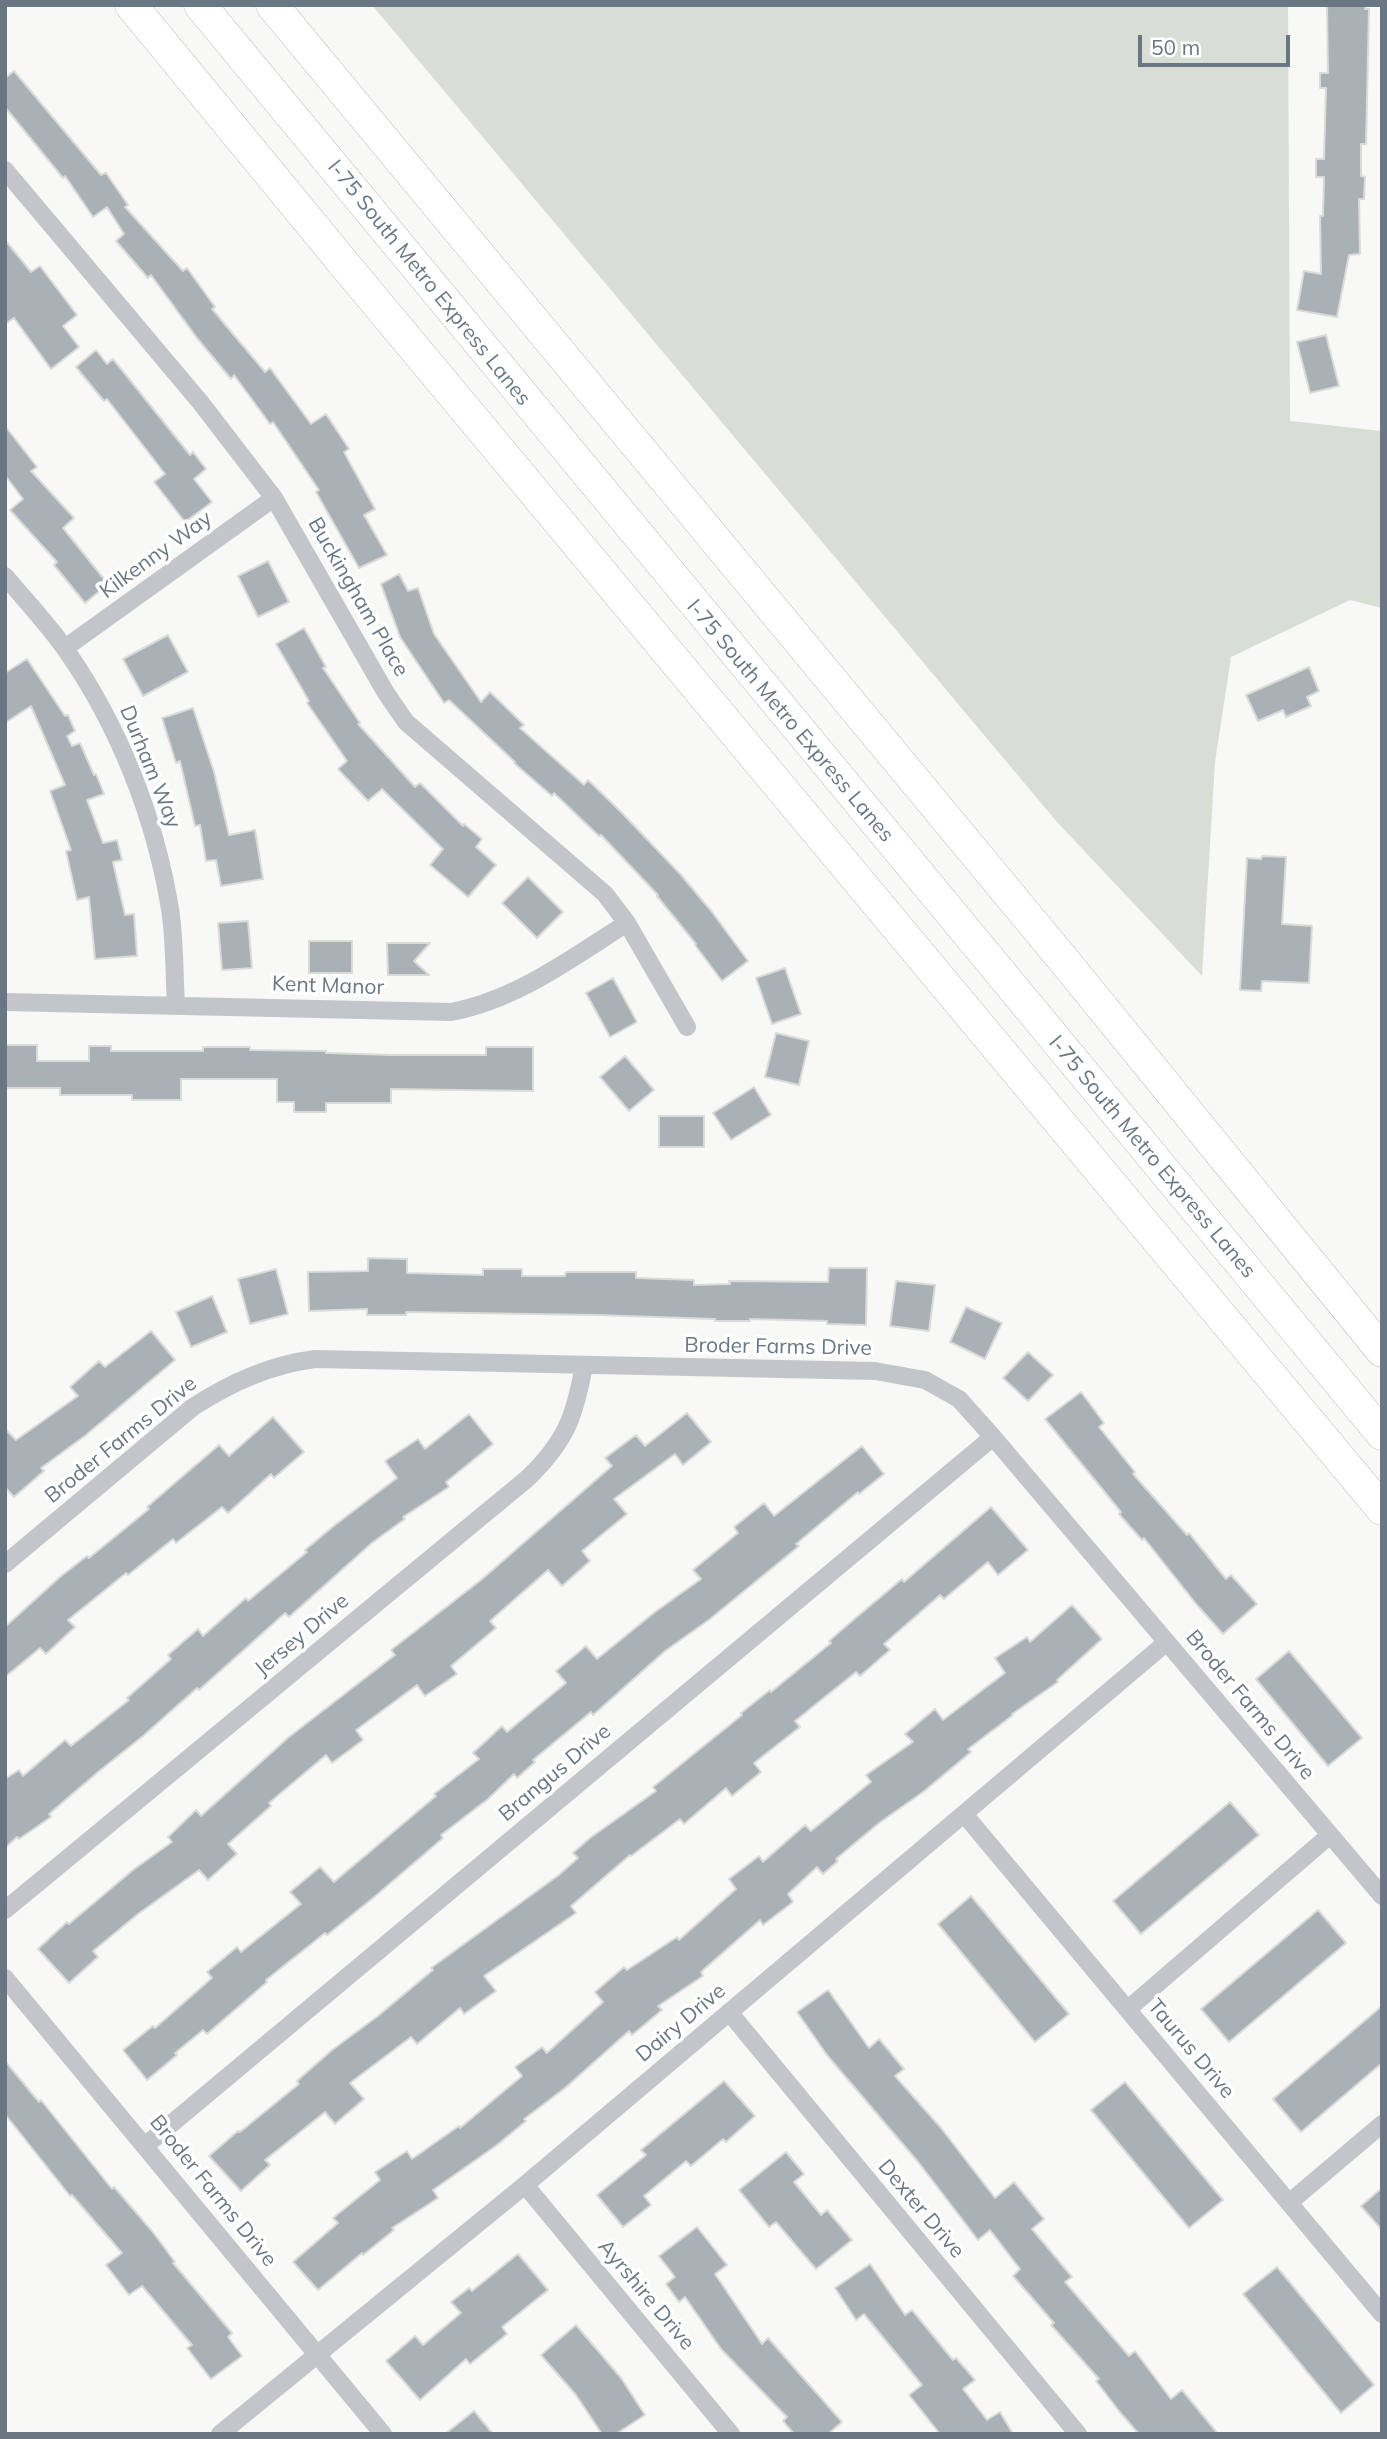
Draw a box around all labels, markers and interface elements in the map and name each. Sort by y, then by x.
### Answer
scale bar [1142,21,1294,65]
text: 50 m [1151,34,1200,60]
street label: I-75 South Metro Express Lanes [322,155,536,411]
street label: Kilkenny Way [95,506,217,604]
street label: Buckingham Place [302,513,414,681]
street label: I-75 South Metro Express Lanes [681,595,899,847]
street label: Durham Way [114,702,186,832]
street label: Kent Manor [272,971,384,1001]
street label: I-75 South Metro Express Lanes [1043,1031,1261,1283]
street label: Broder Farms Drive [684,1333,872,1361]
street label: Broder Farms Drive [40,1371,202,1509]
street label: Jersey Drive [250,1588,354,1682]
street label: Broder Farms Drive [1180,1625,1320,1785]
street label: Brangus Drive [494,1719,616,1827]
street label: Dairy Drive [631,1978,731,2068]
street label: Taurus Drive [1142,1994,1240,2104]
street label: Broder Farms Drive [144,2110,282,2272]
street label: Dexter Drive [873,2155,969,2263]
street label: Ayrshire Drive [593,2235,699,2355]

